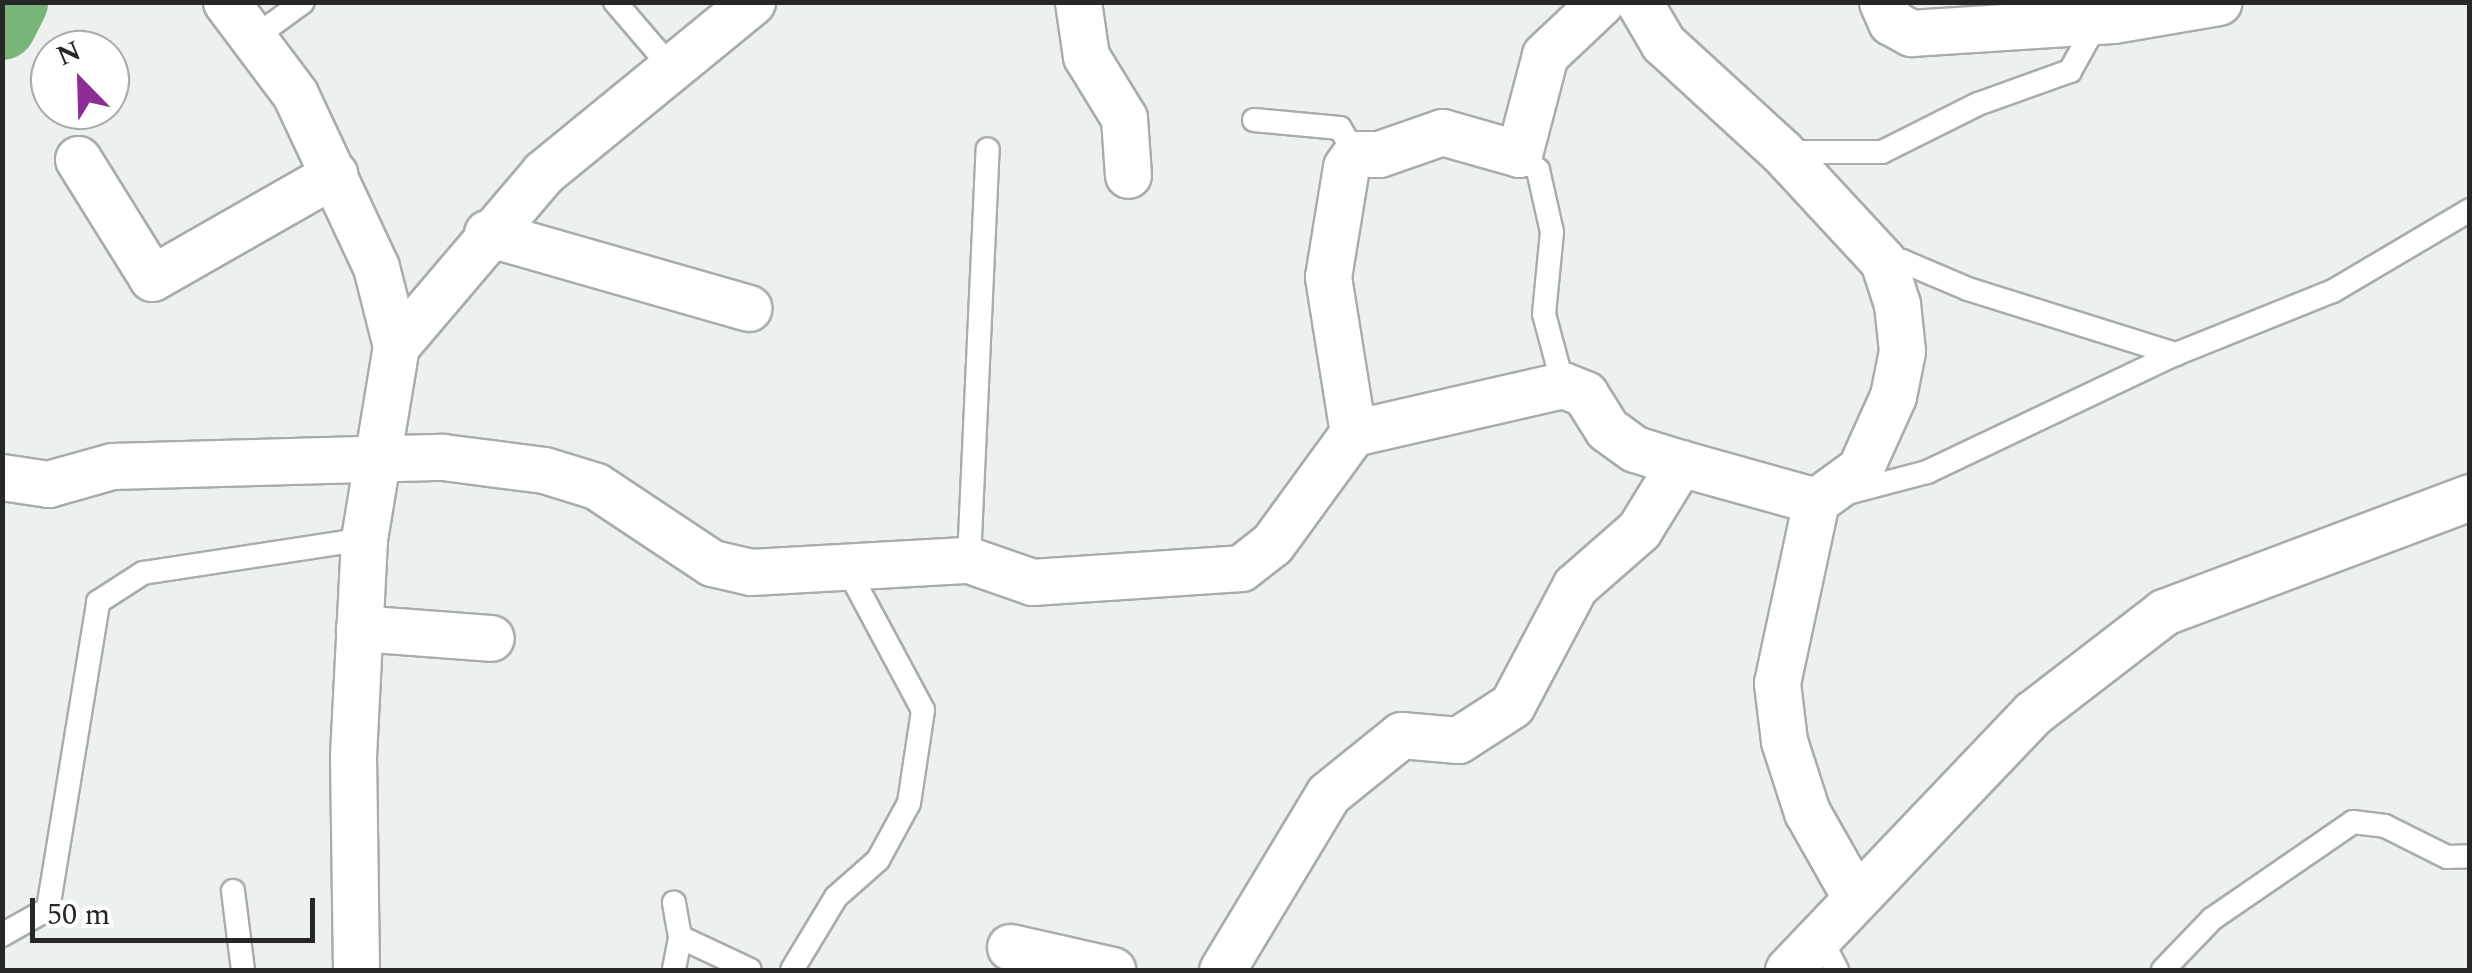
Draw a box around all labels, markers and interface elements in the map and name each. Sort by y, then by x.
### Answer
north arrow [30,30,130,130]
text: N [50,30,88,78]
scale bar [35,878,320,940]
text: 50 m [47,892,110,938]

